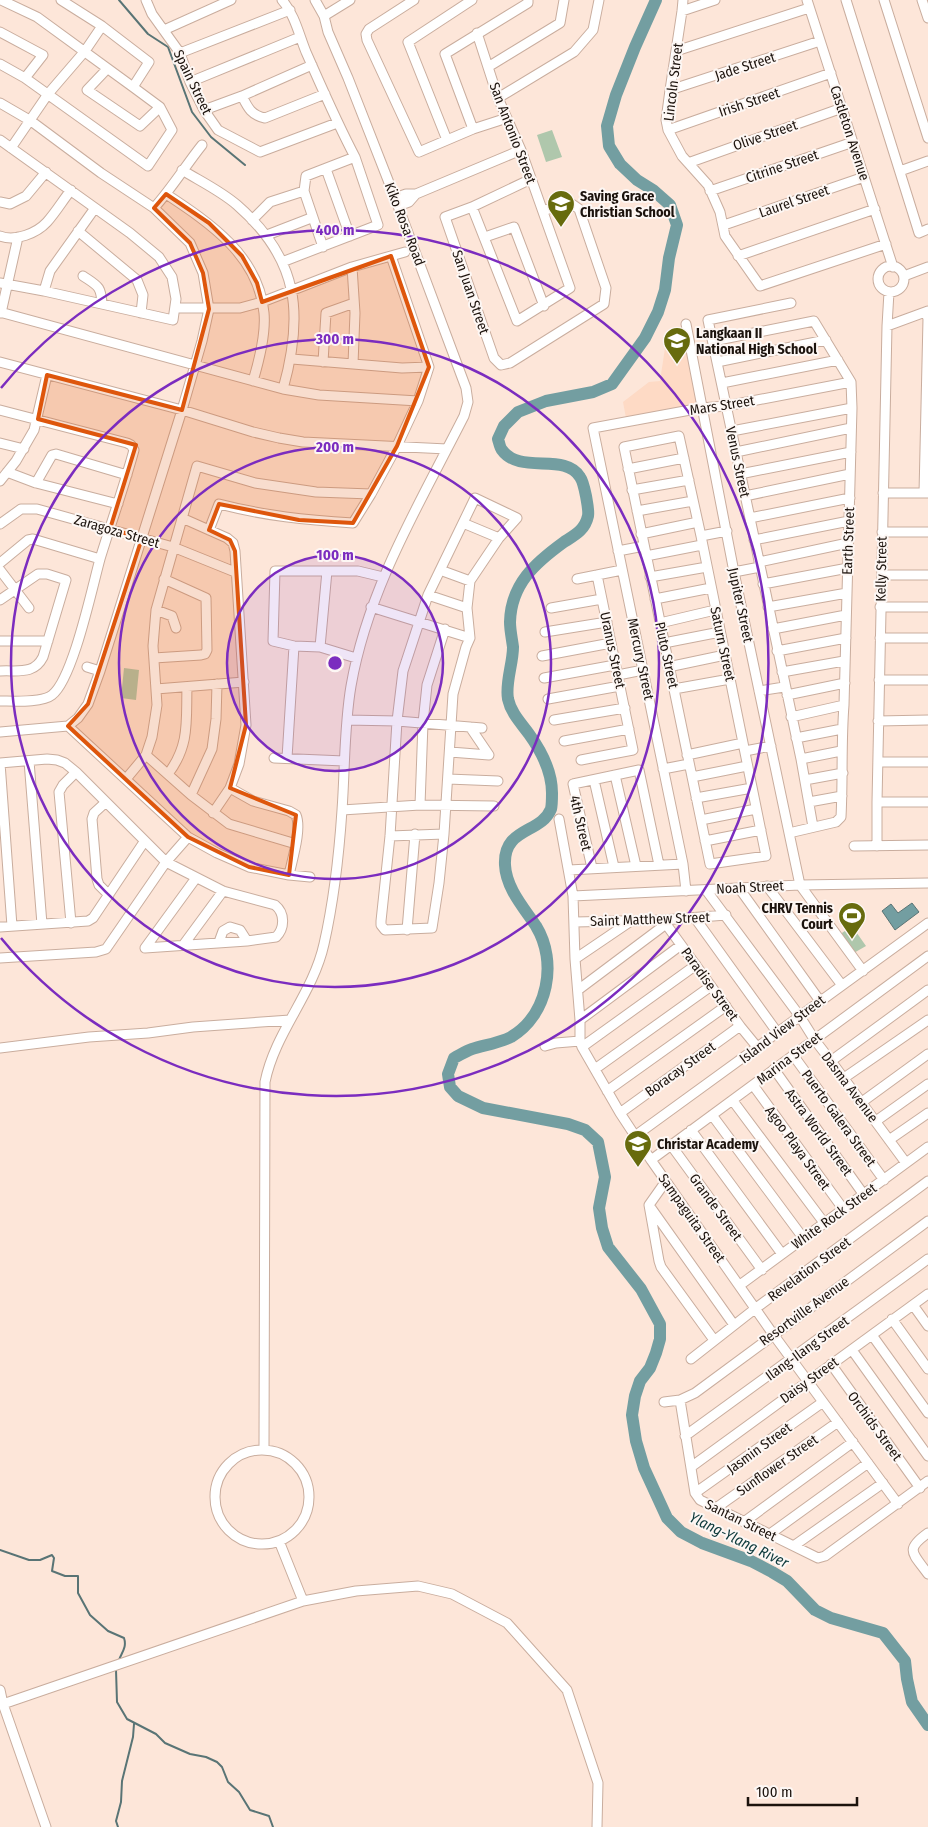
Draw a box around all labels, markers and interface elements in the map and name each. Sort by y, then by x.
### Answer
street label: Lincoln Street [660,41,687,122]
street label: Spain Street [170,47,216,118]
street label: Jade Street [713,49,778,84]
street label: San Antonio Street [485,80,540,187]
street label: Castleton Avenue [826,83,873,183]
street label: Irish Street [717,84,782,121]
street label: Olive Street [731,116,800,154]
street label: Citrine Street [744,146,821,187]
street label: Kiko Rosa Road [381,180,428,268]
street label: Laurel Street [757,181,832,221]
place label: Saving Grace Christian School [580,188,675,221]
school or university icon: Saving Grace Christian School [546,189,576,228]
text: 400 m [316,221,354,239]
street label: San Juan Street [448,248,493,337]
place label: Langkaan II National High School [696,325,817,358]
school or university icon: Langkaan II National High School [662,326,692,365]
text: 300 m [315,330,354,348]
street label: Mars Street [689,392,756,419]
street label: Venus Street [722,425,753,500]
text: 200 m [315,438,354,456]
street label: Earth Street [839,506,858,575]
street label: Zaragoza Street [72,511,162,552]
street label: Kelly Street [872,536,891,602]
text: 100 m [316,546,354,564]
street label: Jupiter Street [724,566,757,644]
street label: Saturn Street [706,605,739,683]
street label: Uranus Street [596,610,629,690]
street label: Mercury Street [624,617,658,702]
street label: Pluto Street [651,620,682,690]
centre of rings [326,654,344,672]
street label: 4th Street [566,794,595,853]
street label: Noah Street [716,877,785,898]
place label: CHRV Tennis Court [762,900,834,933]
sports icon: CHRV Tennis Court [837,901,867,940]
street label: Saint Matthew Street [590,909,711,930]
street label: Paradise Street [677,944,742,1025]
street label: Island View Street [736,991,829,1067]
street label: Marina Street [753,1028,826,1088]
street label: Boracay Street [642,1038,719,1101]
street label: Dasma Avenue [818,1049,882,1126]
street label: Puerto Galera Street [798,1067,880,1170]
street label: Astra World Street [781,1085,856,1180]
street label: Agoo Playa Street [761,1103,834,1194]
school or university icon: Christar Academy [623,1129,653,1168]
place label: Christar Academy [657,1136,759,1153]
street label: Sampaguita Street [655,1170,729,1266]
street label: Grande Street [686,1170,746,1245]
street label: White Rock Street [788,1180,880,1253]
street label: Revelation Street [764,1233,854,1305]
street label: Resortville Avenue [756,1273,852,1350]
street label: Ilang-Ilang Street [762,1312,853,1384]
street label: Daisy Street [777,1353,842,1407]
street label: Orchids Street [844,1388,906,1465]
street label: Jasmin Street [724,1419,795,1478]
street label: Sunflower Street [733,1431,822,1500]
street label: Santan Street [702,1496,780,1545]
water label: Ylang-Ylang River [686,1508,792,1572]
scale bar [748,1774,857,1806]
text: 100 m [756,1783,793,1801]

